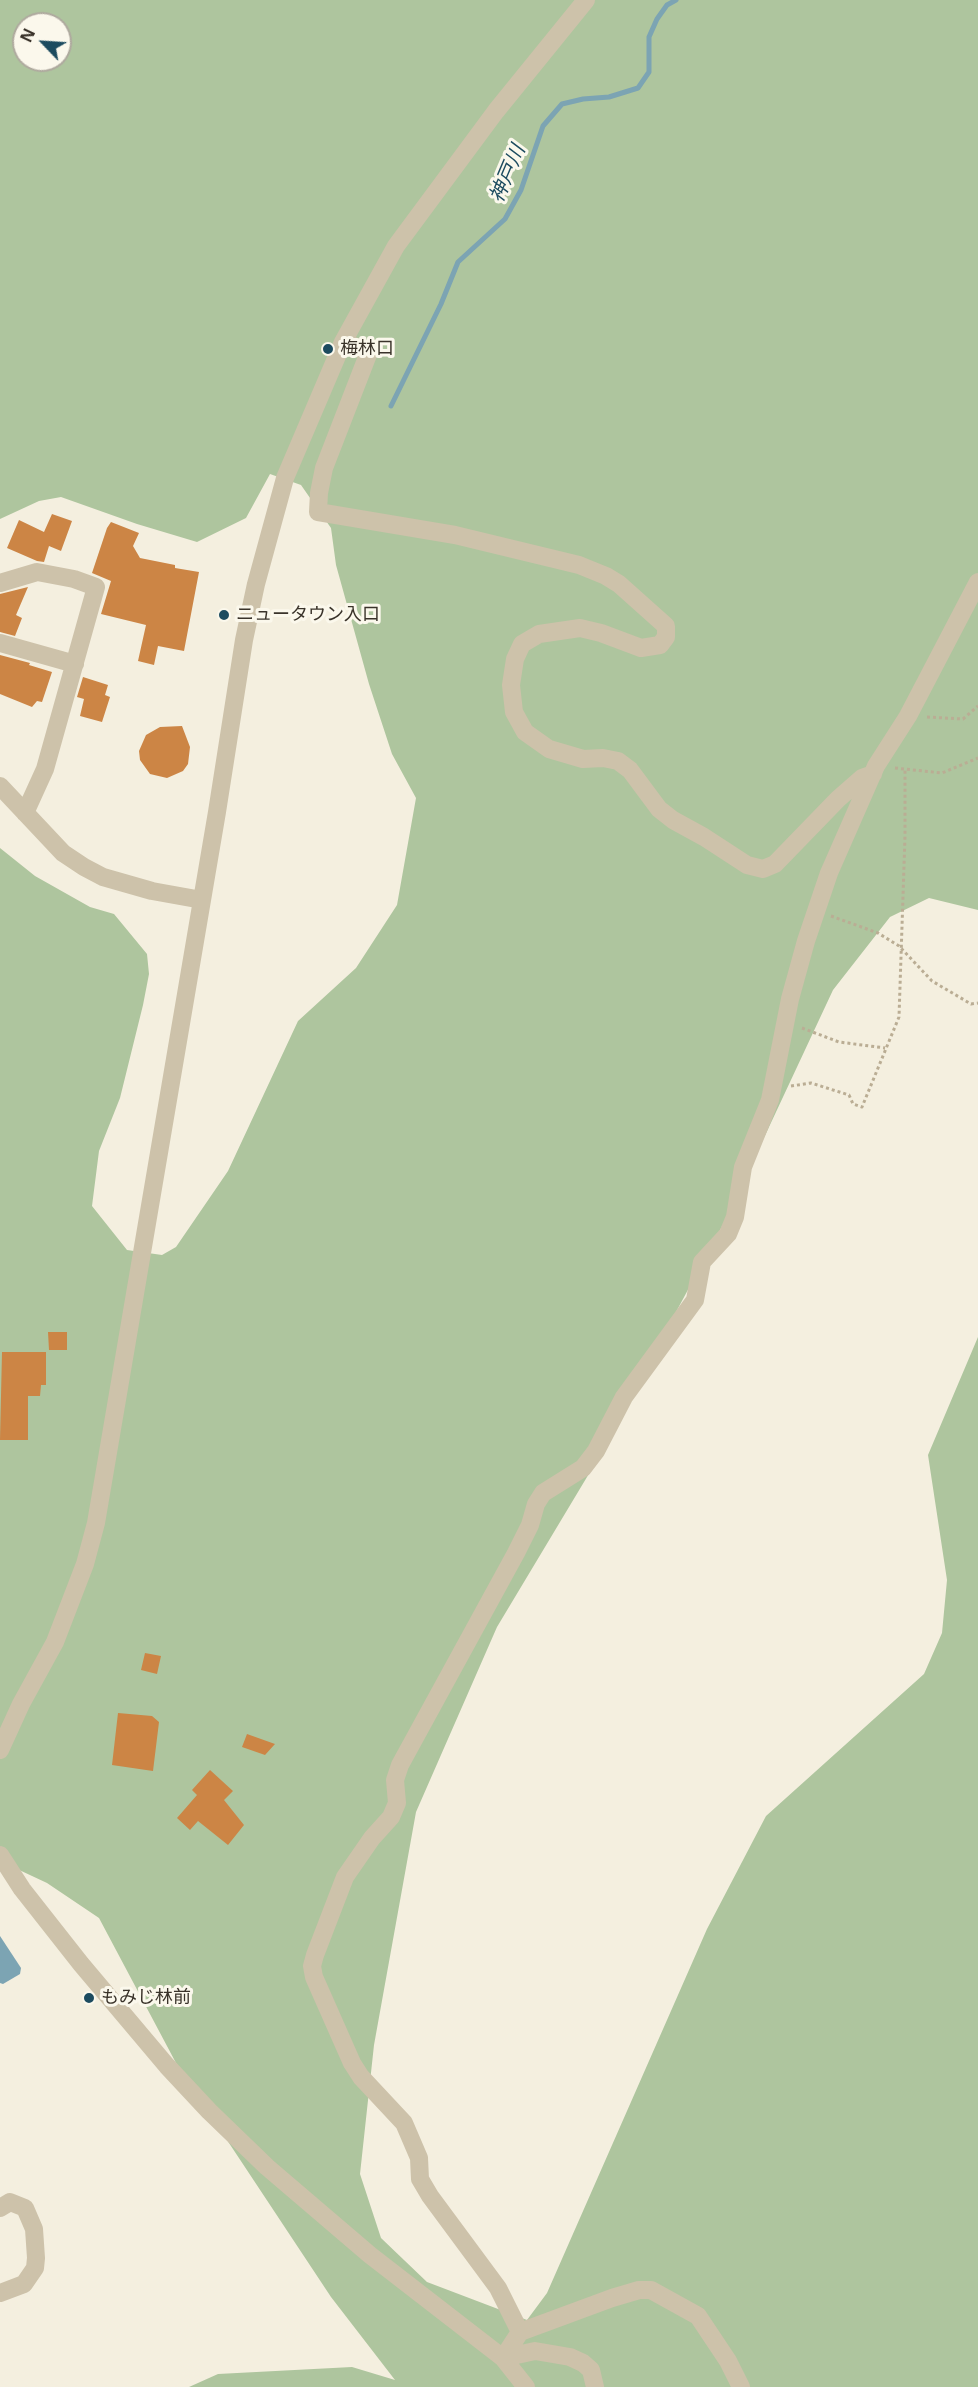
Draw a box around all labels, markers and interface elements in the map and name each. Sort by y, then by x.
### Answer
north arrow [12,12,72,72]
text: N [15,25,40,46]
water label: 神戸川 [485,142,531,206]
place label: 梅林口 [340,338,394,360]
marker: 梅林口 [321,342,335,356]
place label: ニュータウン入口 [236,604,380,626]
marker: ニュータウン入口 [217,608,231,622]
place label: もみじ林前 [101,1987,191,2009]
marker: もみじ林前 [82,1991,96,2005]

